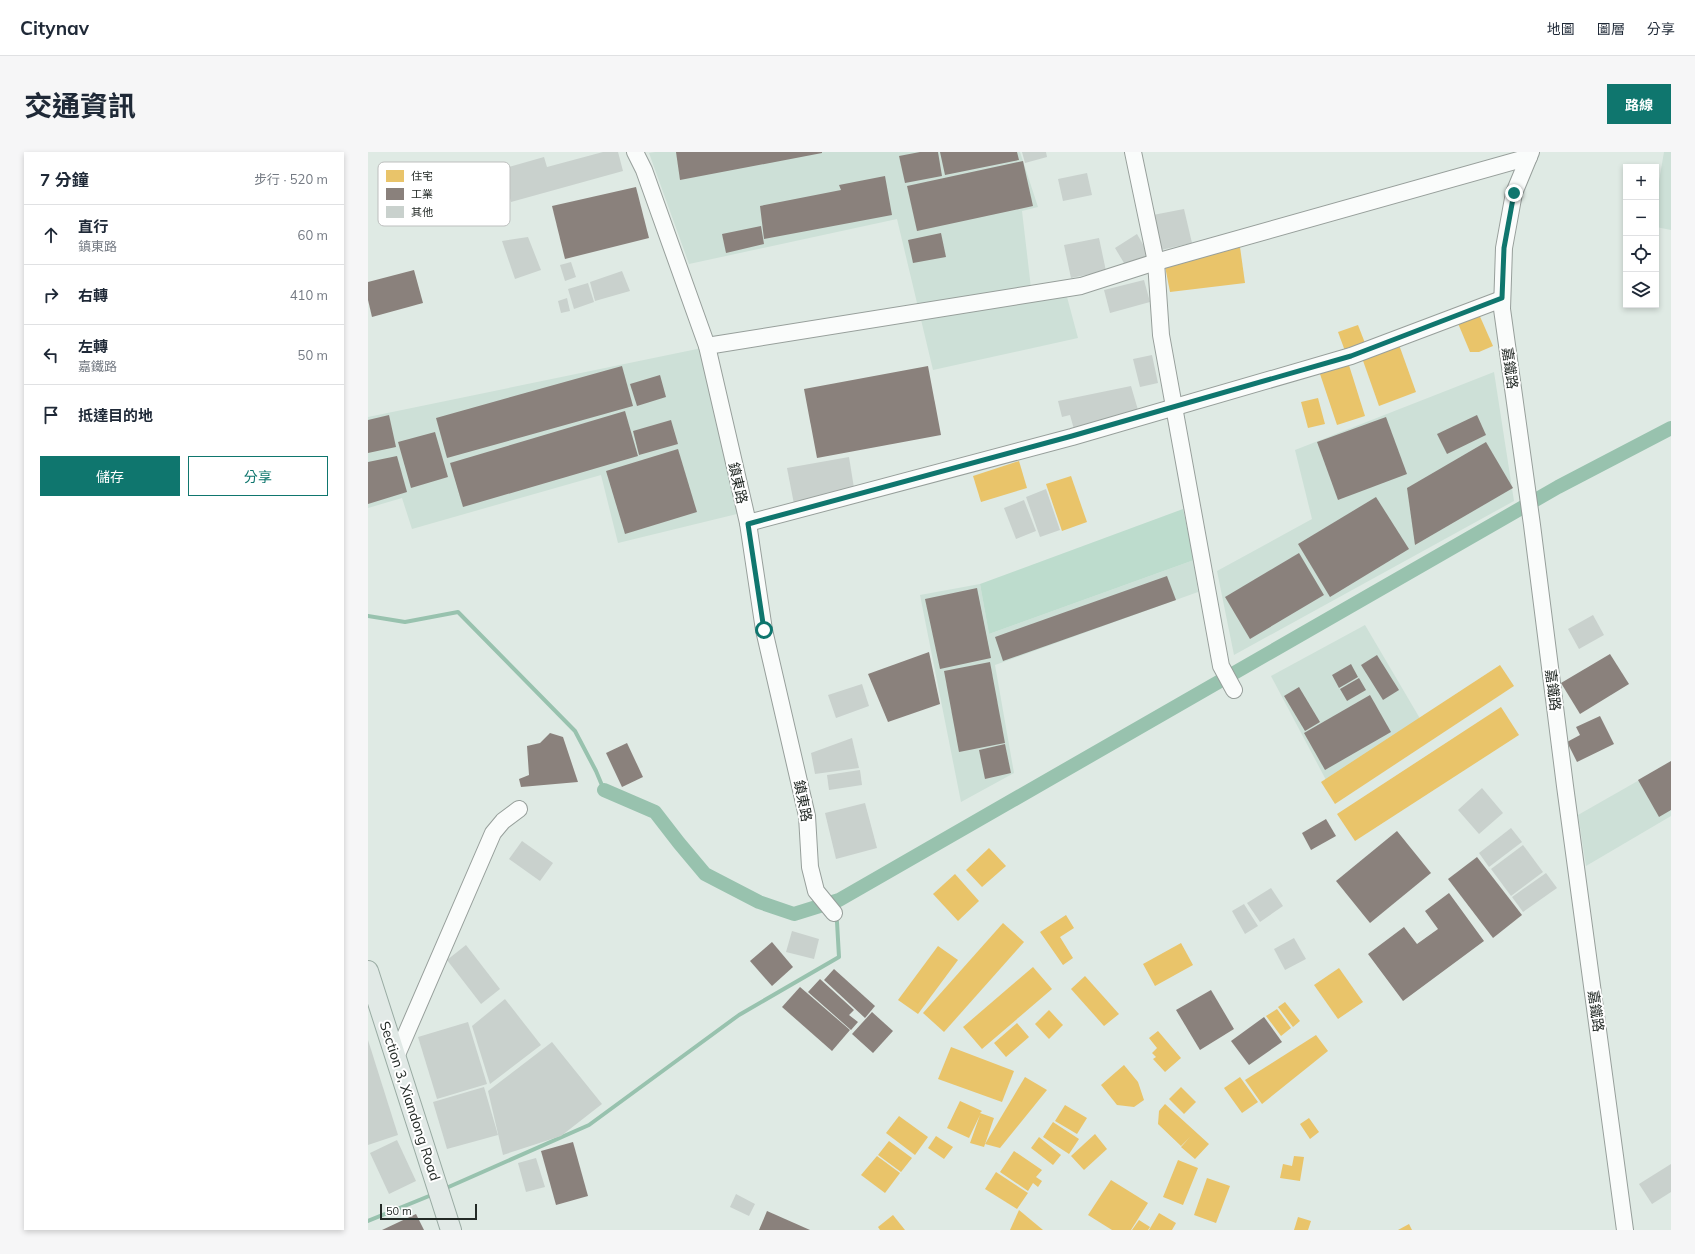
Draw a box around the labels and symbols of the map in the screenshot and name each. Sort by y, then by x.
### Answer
legend [378,162,510,226]
text: 住宅 [411,169,433,183]
route end [1505,184,1523,202]
text: 工業 [411,187,433,201]
text: 其他 [411,205,433,219]
street label: 嘉鐵路 [1498,346,1522,390]
street label: 鎮東路 [725,461,751,505]
route start [755,621,773,639]
street label: 嘉鐵路 [1542,668,1564,712]
street label: 鎮東路 [790,779,816,823]
street label: 嘉鐵路 [1584,989,1608,1033]
street label: Section 3, Xiandong Road [376,1019,444,1183]
scale bar [380,1202,477,1221]

